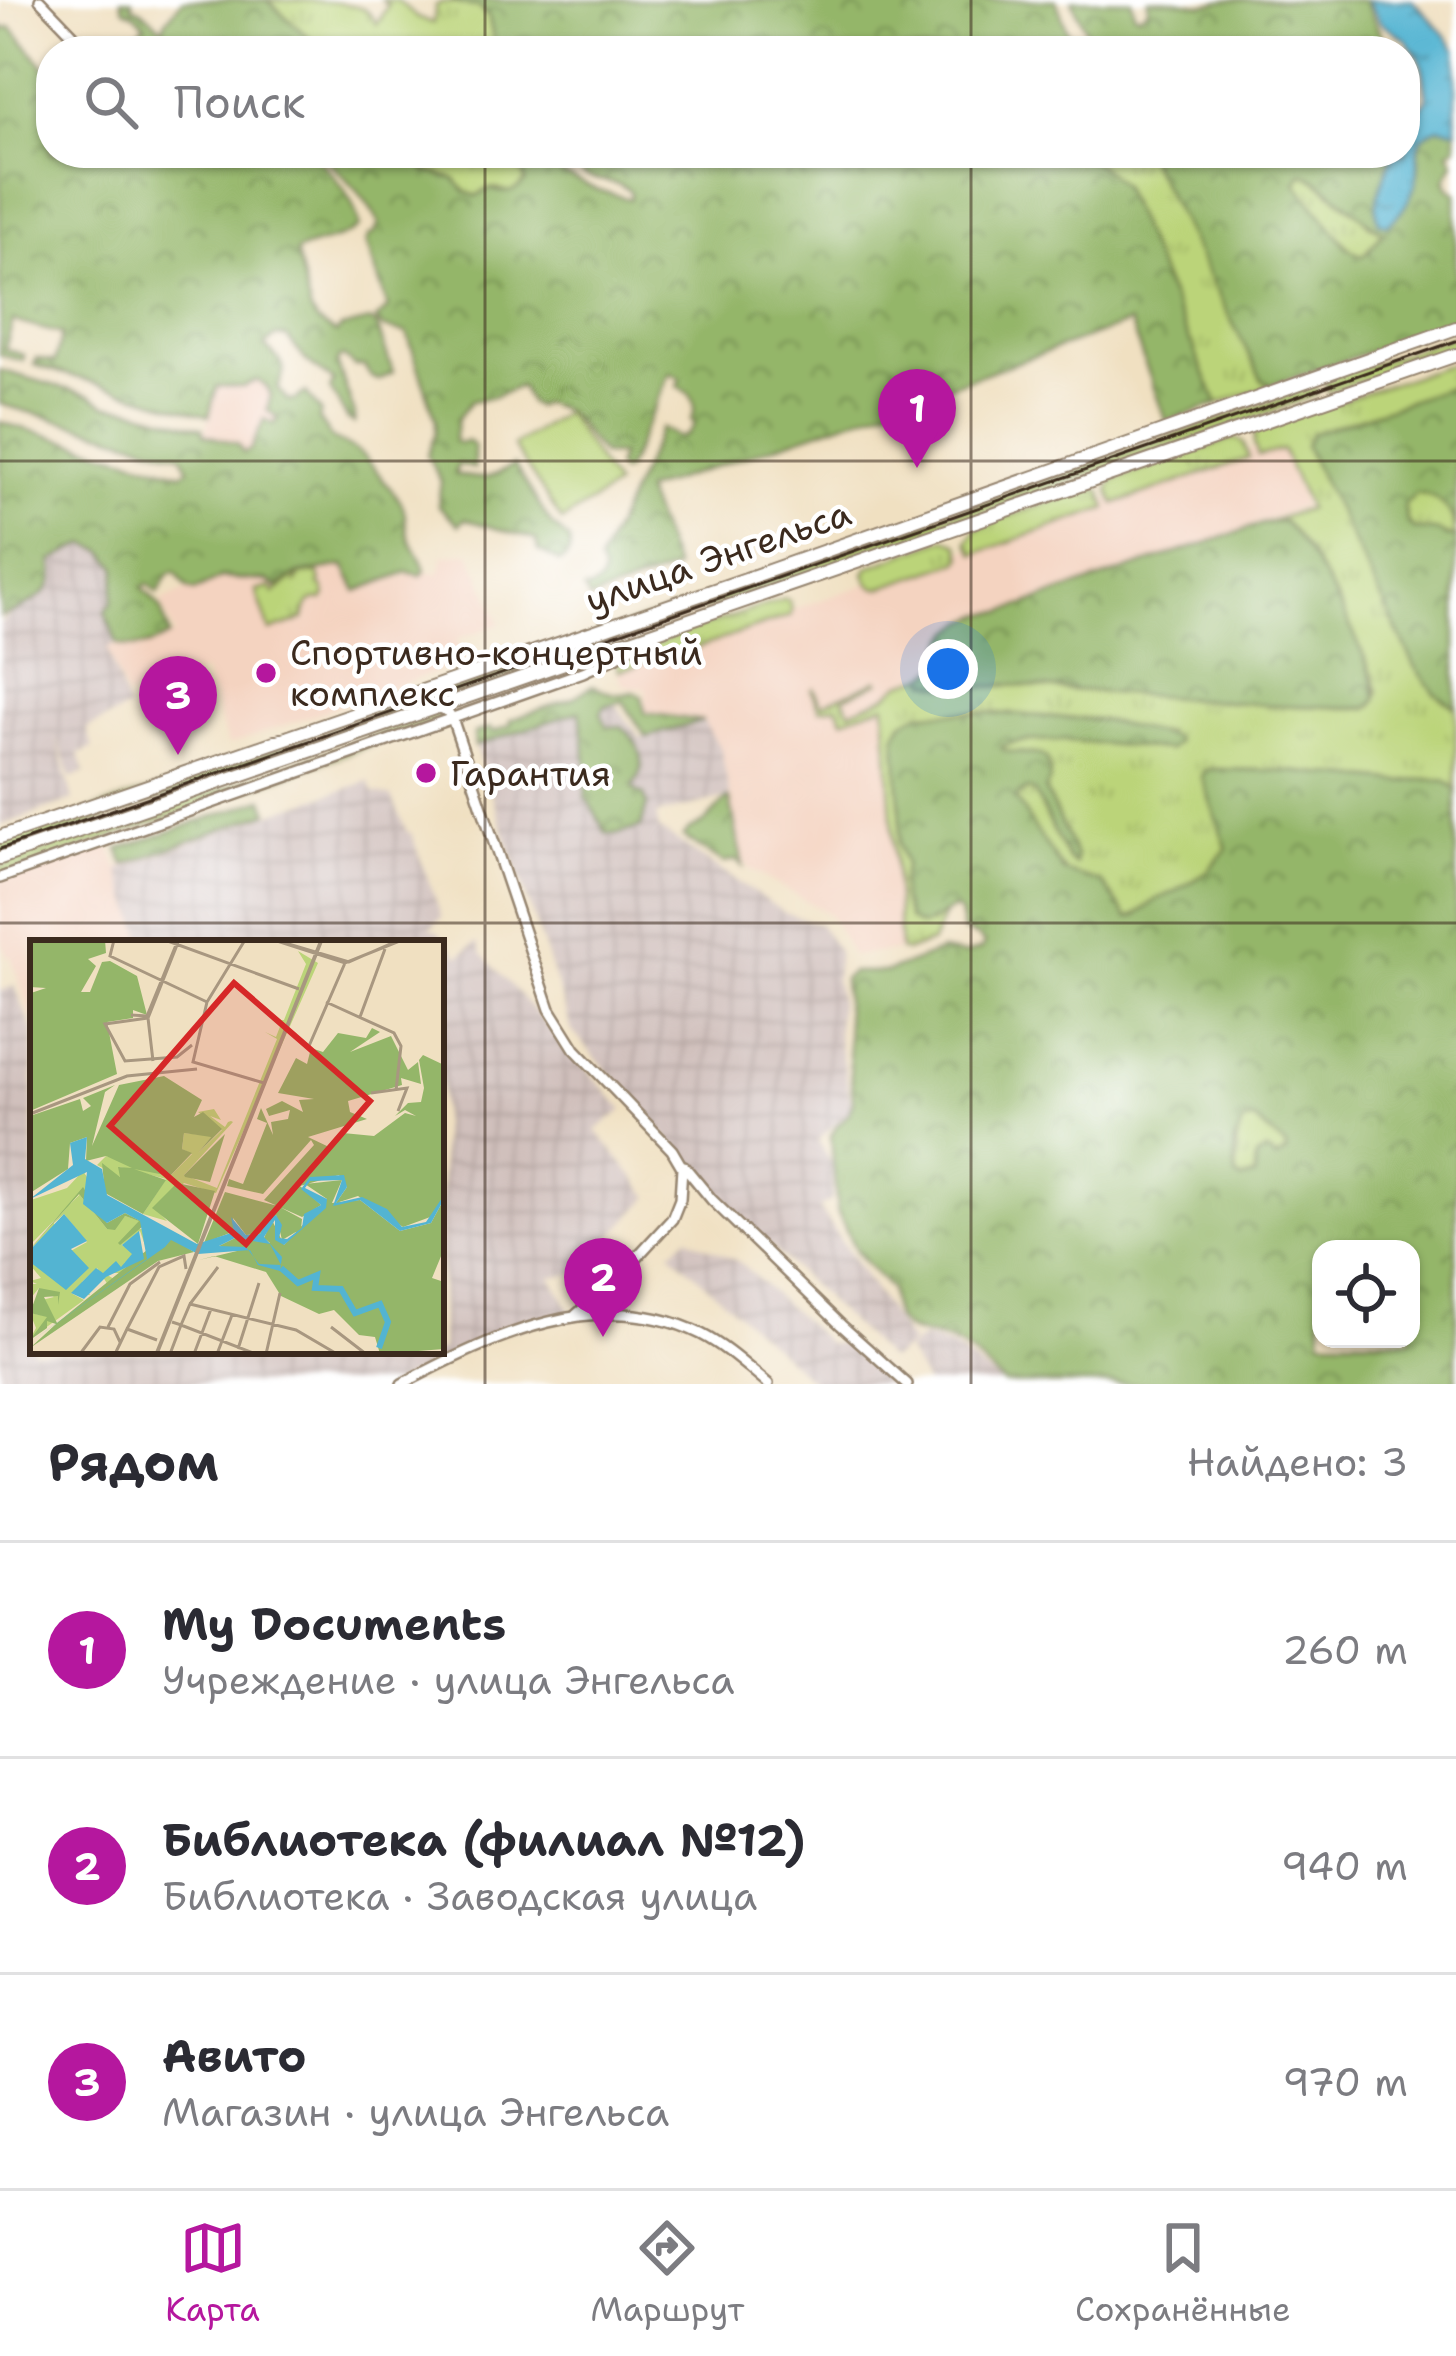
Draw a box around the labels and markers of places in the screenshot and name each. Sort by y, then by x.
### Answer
pin: 1 [878,369,956,468]
place label: Спортивно-концертный комплекс [290,628,703,718]
pin: 3 [139,656,217,755]
marker: Спортивно-концертный комплекс [253,660,279,686]
place label: Гарантия [450,749,611,798]
marker: Гарантия [413,760,439,786]
pin: 2 [564,1238,642,1337]

